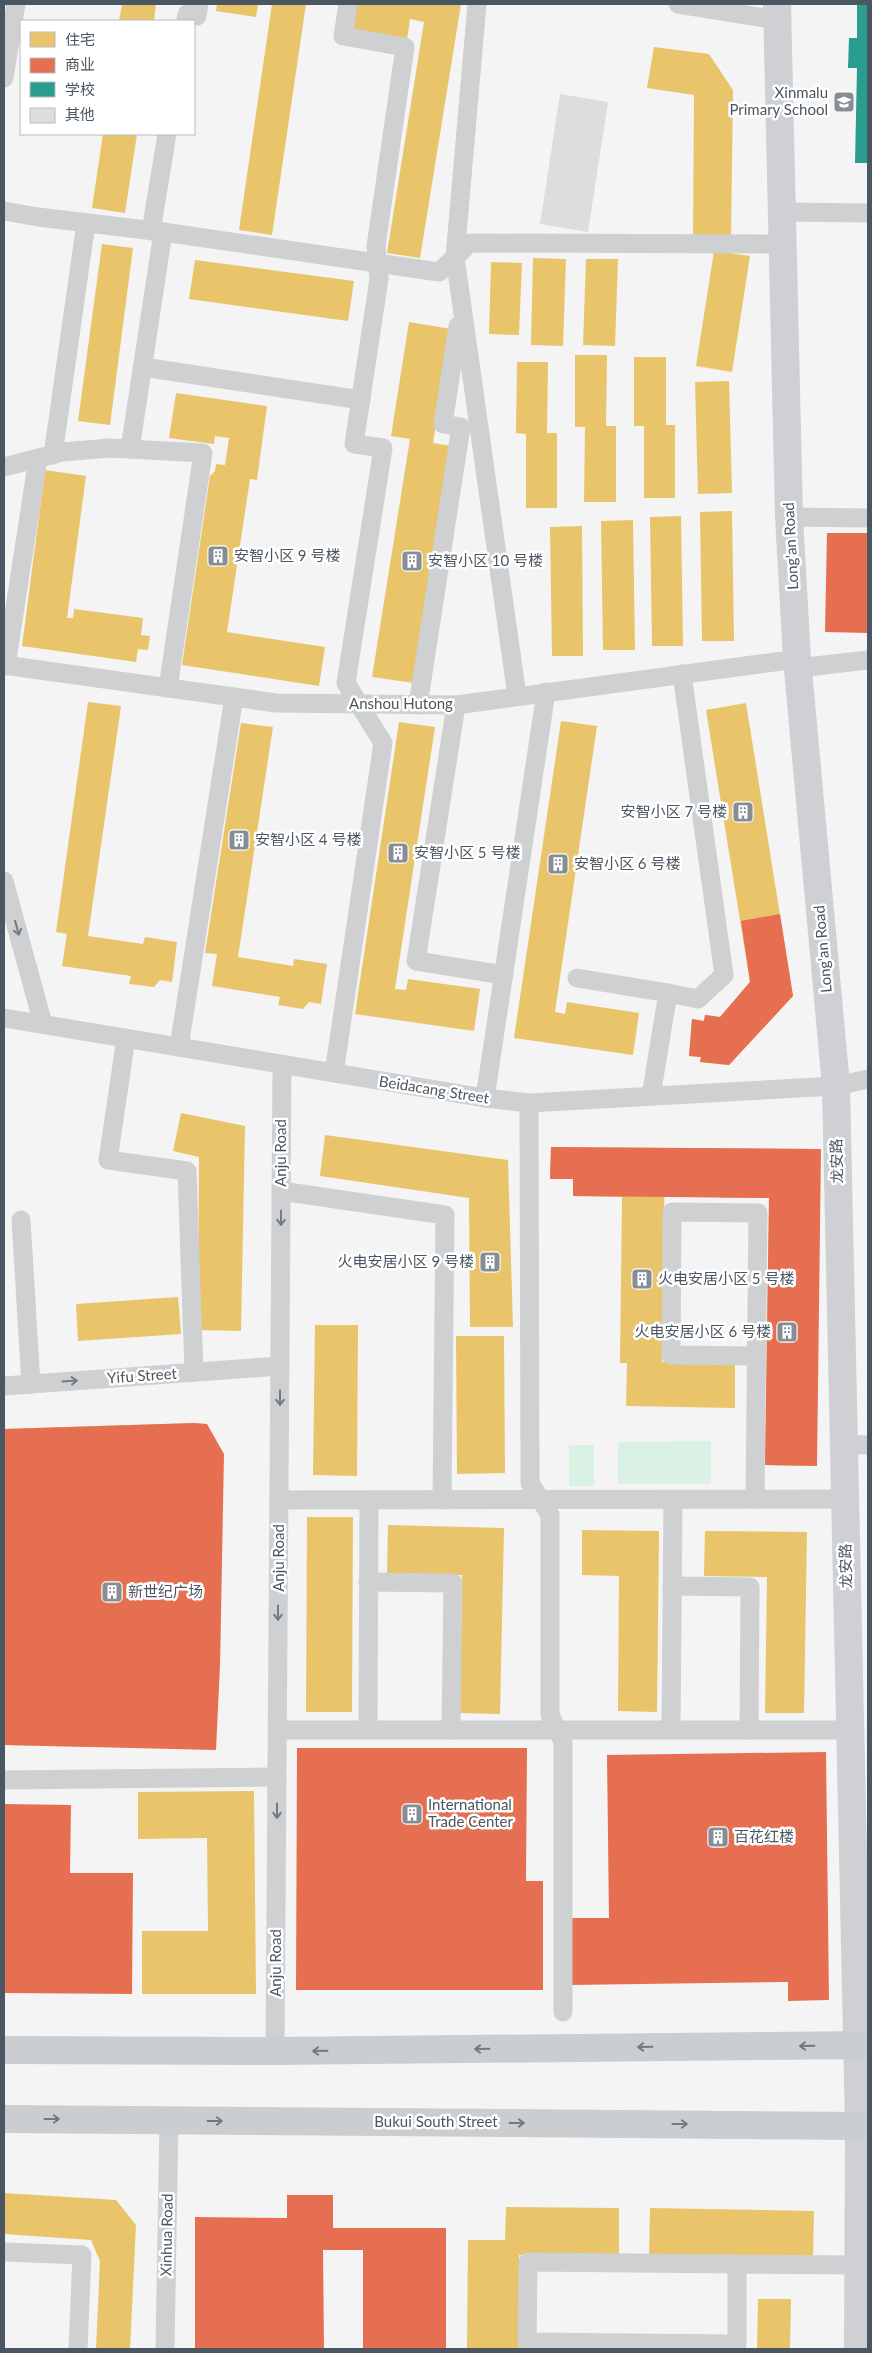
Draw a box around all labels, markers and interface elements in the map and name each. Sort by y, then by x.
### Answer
legend [20,20,195,135]
text: 住宅 [65,30,95,48]
text: 商业 [65,55,95,73]
text: 学校 [65,80,95,98]
place label: Xinmalu Primary School [729,83,828,118]
school or university icon: Xinmalu Primary School [832,90,856,114]
text: 其他 [65,105,95,123]
street label: Long'an Road [779,502,801,590]
building icon: 安智小区 9 号楼 [206,544,230,568]
place label: 安智小区 9 号楼 [234,546,340,564]
building icon: 安智小区 10 号楼 [400,549,424,573]
place label: 安智小区 10 号楼 [428,551,543,569]
street label: Anshou Hutong [349,694,453,712]
building icon: 安智小区 7 号楼 [731,800,755,824]
place label: 安智小区 7 号楼 [621,802,727,820]
building icon: 安智小区 4 号楼 [227,828,251,852]
place label: 安智小区 4 号楼 [255,830,361,848]
building icon: 安智小区 5 号楼 [386,841,410,865]
place label: 安智小区 5 号楼 [414,843,520,861]
building icon: 安智小区 6 号楼 [546,852,570,876]
place label: 安智小区 6 号楼 [574,854,680,872]
street label: Long'an Road [809,905,835,994]
one-way arrow [12,920,22,936]
street label: Beidacang Street [378,1071,491,1107]
street label: Anju Road [271,1119,289,1187]
street label: 龙安路 [827,1138,845,1184]
one-way arrow [276,1210,286,1226]
building icon: 火电安居小区 9 号楼 [478,1250,502,1274]
place label: 火电安居小区 9 号楼 [338,1252,474,1270]
building icon: 火电安居小区 5 号楼 [630,1267,654,1291]
place label: 火电安居小区 5 号楼 [658,1269,794,1287]
building icon: 火电安居小区 6 号楼 [775,1320,799,1344]
place label: 火电安居小区 6 号楼 [635,1322,771,1340]
street label: Yifu Street [106,1364,178,1386]
one-way arrow [62,1377,78,1386]
one-way arrow [275,1390,285,1406]
street label: Anju Road [269,1524,287,1592]
street label: 龙安路 [836,1543,854,1589]
building icon: 新世纪广场 [100,1580,124,1604]
place label: 新世纪广场 [128,1582,203,1600]
one-way arrow [273,1605,283,1621]
place label: International Trade Center [428,1795,513,1830]
one-way arrow [272,1802,282,1819]
building icon: International Trade Center [400,1802,424,1826]
building icon: 百花红楼 [706,1825,730,1849]
place label: 百花红楼 [734,1827,794,1845]
street label: Anju Road [266,1929,284,1997]
one-way arrow [800,2041,816,2050]
one-way arrow [637,2042,654,2052]
one-way arrow [475,2044,491,2054]
one-way arrow [312,2046,328,2056]
street label: Bukui South Street [374,2112,498,2130]
one-way arrow [44,2114,60,2124]
one-way arrow [206,2116,223,2126]
one-way arrow [509,2118,525,2128]
one-way arrow [672,2119,688,2129]
street label: Xinhua Road [156,2193,176,2277]

